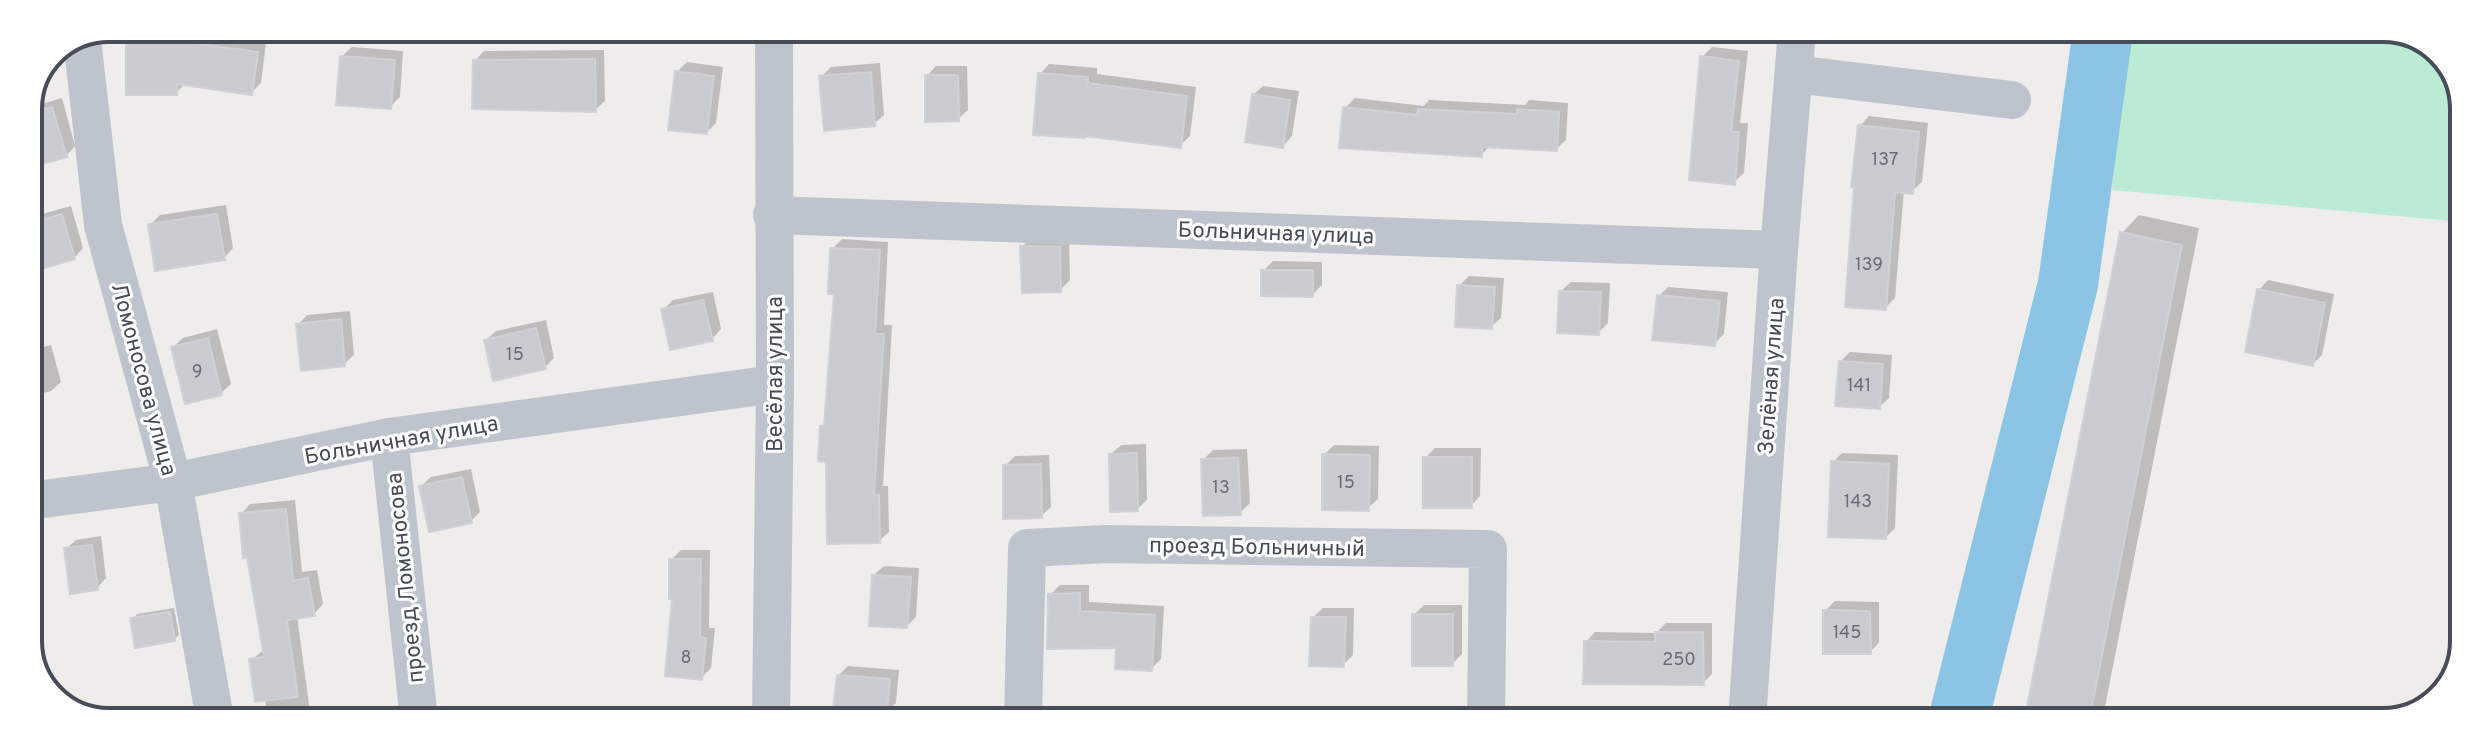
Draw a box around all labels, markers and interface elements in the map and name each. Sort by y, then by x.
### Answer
house number: 137 [1872,149,1898,172]
street label: Больничная улица [1177,218,1375,251]
house number: 139 [1855,254,1883,277]
street label: Ломоносова улица [104,280,181,479]
street label: Весёлая улица [763,296,790,452]
street label: Зелёная улица [1754,297,1791,456]
house number: 15 [506,344,524,367]
house number: 9 [192,361,202,384]
house number: 141 [1847,375,1871,398]
street label: Больничная улица [302,411,501,472]
street label: проезд Ломоносова [382,471,431,684]
house number: 15 [1337,472,1355,495]
house number: 13 [1212,477,1230,500]
house number: 143 [1844,491,1872,514]
street label: проезд Больничный [1149,533,1365,564]
house number: 145 [1833,622,1861,645]
house number: 8 [681,647,692,670]
house number: 250 [1662,649,1696,672]

